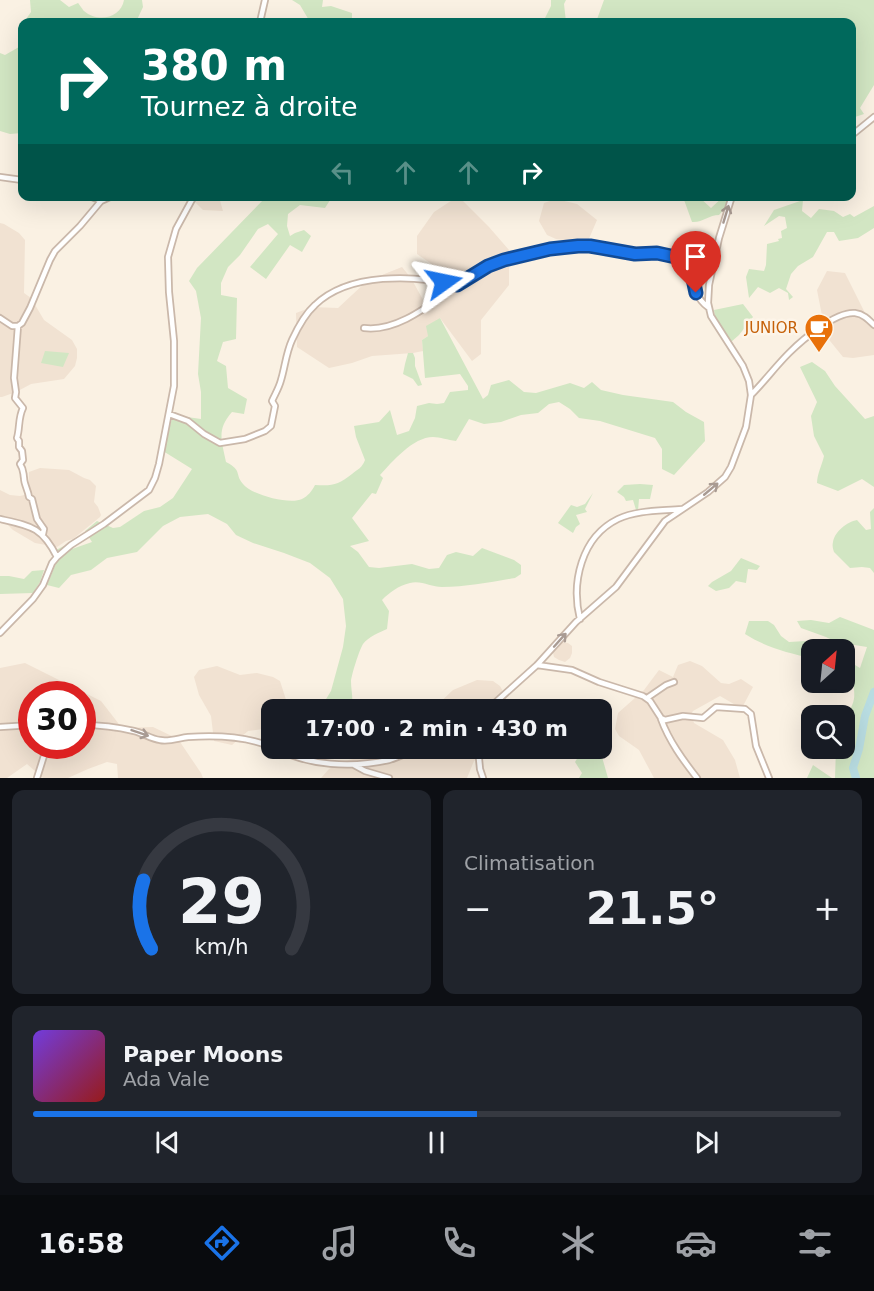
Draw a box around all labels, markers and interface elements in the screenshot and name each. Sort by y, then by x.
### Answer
text: 380 m [141,41,287,90]
icon: right [42,42,120,120]
text: Tournez à droite [141,91,358,122]
icon: left [326,156,359,189]
icon: ahead [389,156,422,189]
icon: ahead [452,156,485,189]
icon: right [515,156,548,189]
one-way arrow [721,205,732,224]
pin [670,231,721,293]
icon: arrive [679,240,712,273]
position arrow [412,250,476,314]
cafe icon: JUNIOR [803,312,835,354]
place label: JUNIOR [744,319,798,337]
one-way arrow [703,483,719,496]
one-way arrow [552,633,566,648]
north arrow [801,639,855,693]
map controls [801,639,855,759]
speed limit sign: 30 [18,681,96,759]
button: search [801,705,855,759]
text: 17:00 · 2 min · 430 m [305,716,568,741]
one-way arrow [130,729,149,740]
text: Climatisation [464,851,595,875]
text: 29 [178,865,265,938]
text: 21.5° [586,882,719,935]
text: − [464,889,492,928]
text: + [813,889,841,928]
text: km/h [194,934,249,959]
text: Paper Moons [123,1042,283,1067]
text: Ada Vale [123,1067,210,1091]
icon: previous [151,1126,184,1159]
icon: pause [420,1126,453,1159]
icon: next [690,1126,723,1159]
icon: directions [201,1222,243,1264]
icon: music [319,1222,361,1264]
icon: phone [438,1222,480,1264]
icon: climate [557,1222,599,1264]
icon: car [675,1222,717,1264]
icon: filters [794,1222,836,1264]
text: 16:58 [38,1228,124,1259]

